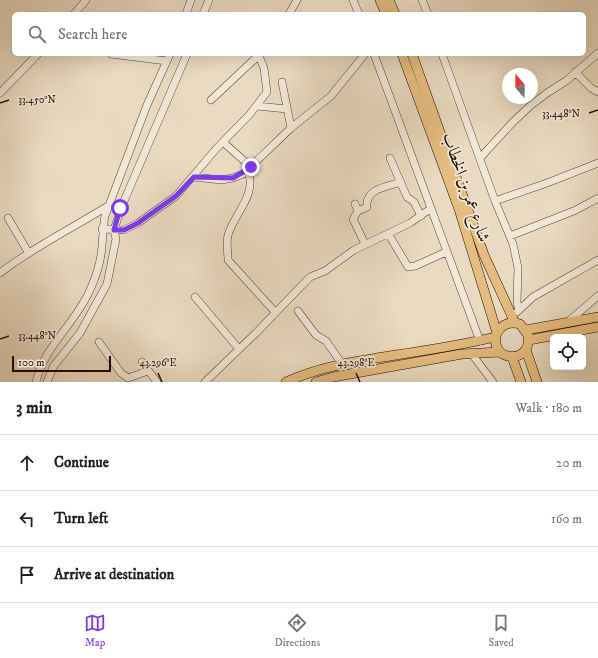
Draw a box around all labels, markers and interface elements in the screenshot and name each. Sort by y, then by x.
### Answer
search box [12,12,586,56]
icon: search [26,23,48,45]
text: Search here [58,25,127,44]
north arrow [502,68,538,104]
text: 33.450°N [18,94,56,106]
text: 33.448°N [542,108,580,120]
street label: شارع عمر بن الخطاب [435,130,495,246]
route end [242,158,260,176]
route start [111,199,129,217]
text: 33.448°N [18,330,56,342]
map controls [550,334,586,370]
button: locate [550,334,586,370]
scale bar [12,354,111,373]
text: 100 m [18,356,44,370]
text: 43.296°E [139,357,177,369]
text: 43.298°E [337,357,375,369]
text: 3 min [16,397,52,419]
text: Walk · 180 m [515,400,582,416]
icon: ahead [16,452,38,474]
text: Continue [54,453,109,472]
text: 20 m [556,455,582,471]
icon: left [16,508,38,530]
text: Turn left [54,509,108,528]
text: 160 m [551,511,582,527]
icon: arrive [16,564,38,586]
text: Arrive at destination [54,565,174,584]
tab: Map [84,612,106,650]
tab: Directions [275,612,320,650]
tab: Saved [489,612,514,650]

